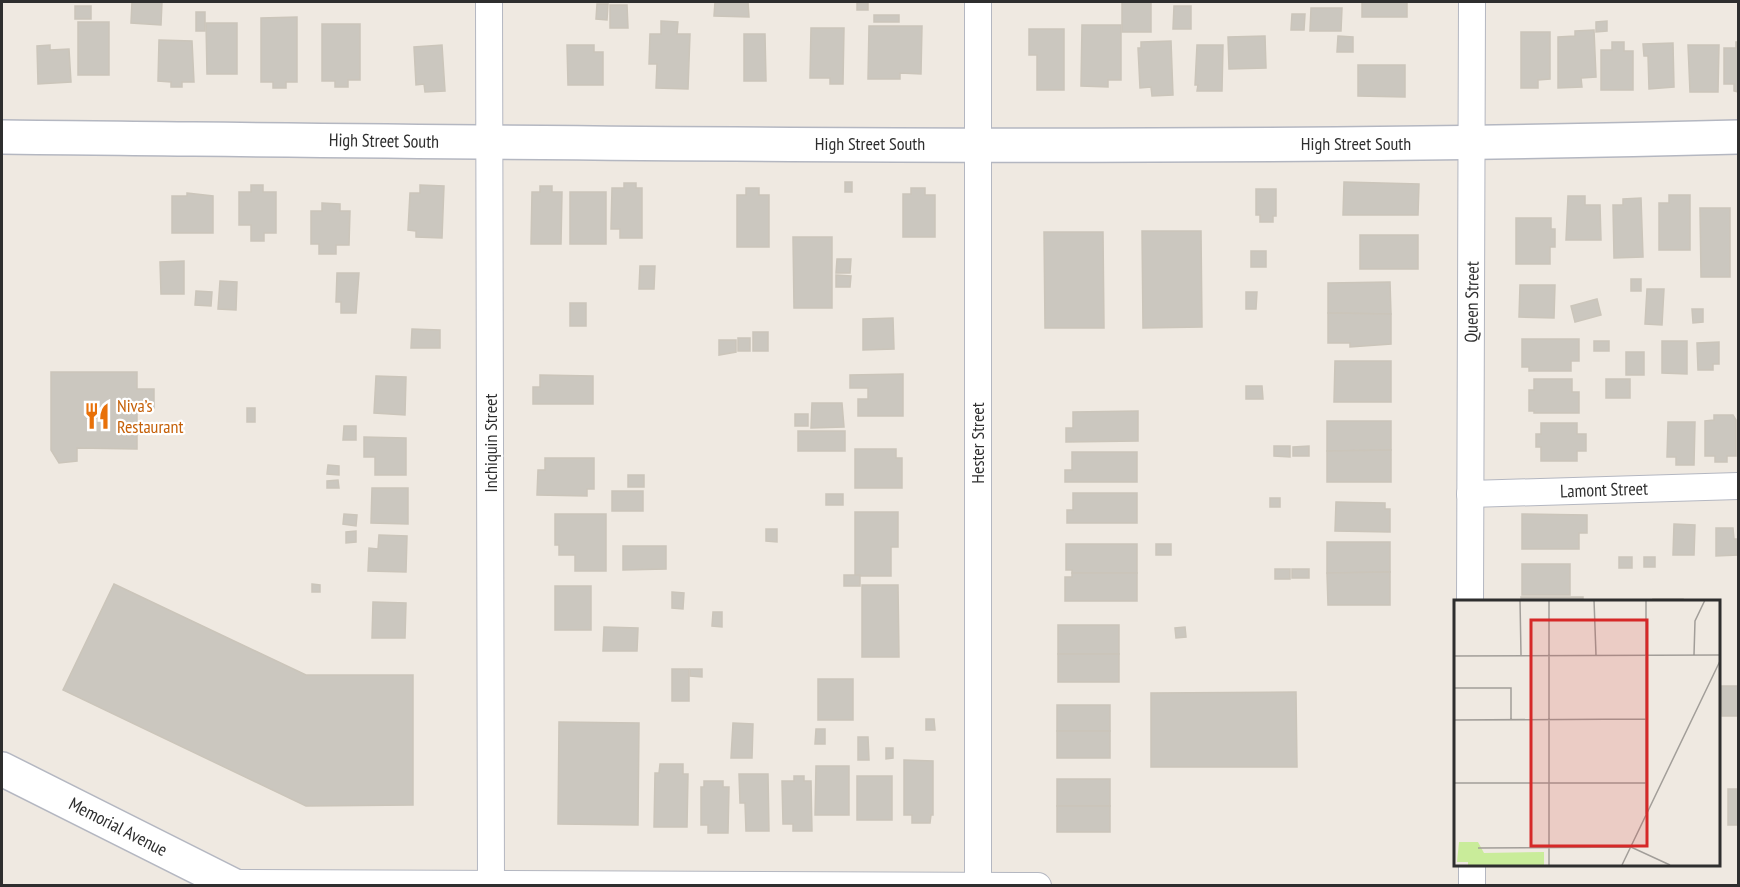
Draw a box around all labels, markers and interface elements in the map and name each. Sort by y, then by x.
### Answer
street label: High Street South [329,128,439,153]
street label: High Street South [815,132,925,155]
street label: High Street South [1301,132,1411,155]
street label: Queen Street [1459,261,1484,343]
place label: Niva’s Restaurant [117,394,183,438]
street label: Inchiquin Street [479,394,502,492]
restaurant icon: Niva’s Restaurant [82,401,112,431]
street label: Hester Street [966,402,989,484]
street label: Lamont Street [1560,476,1648,503]
inset map [1454,600,1719,866]
street label: Memorial Avenue [65,792,171,861]

